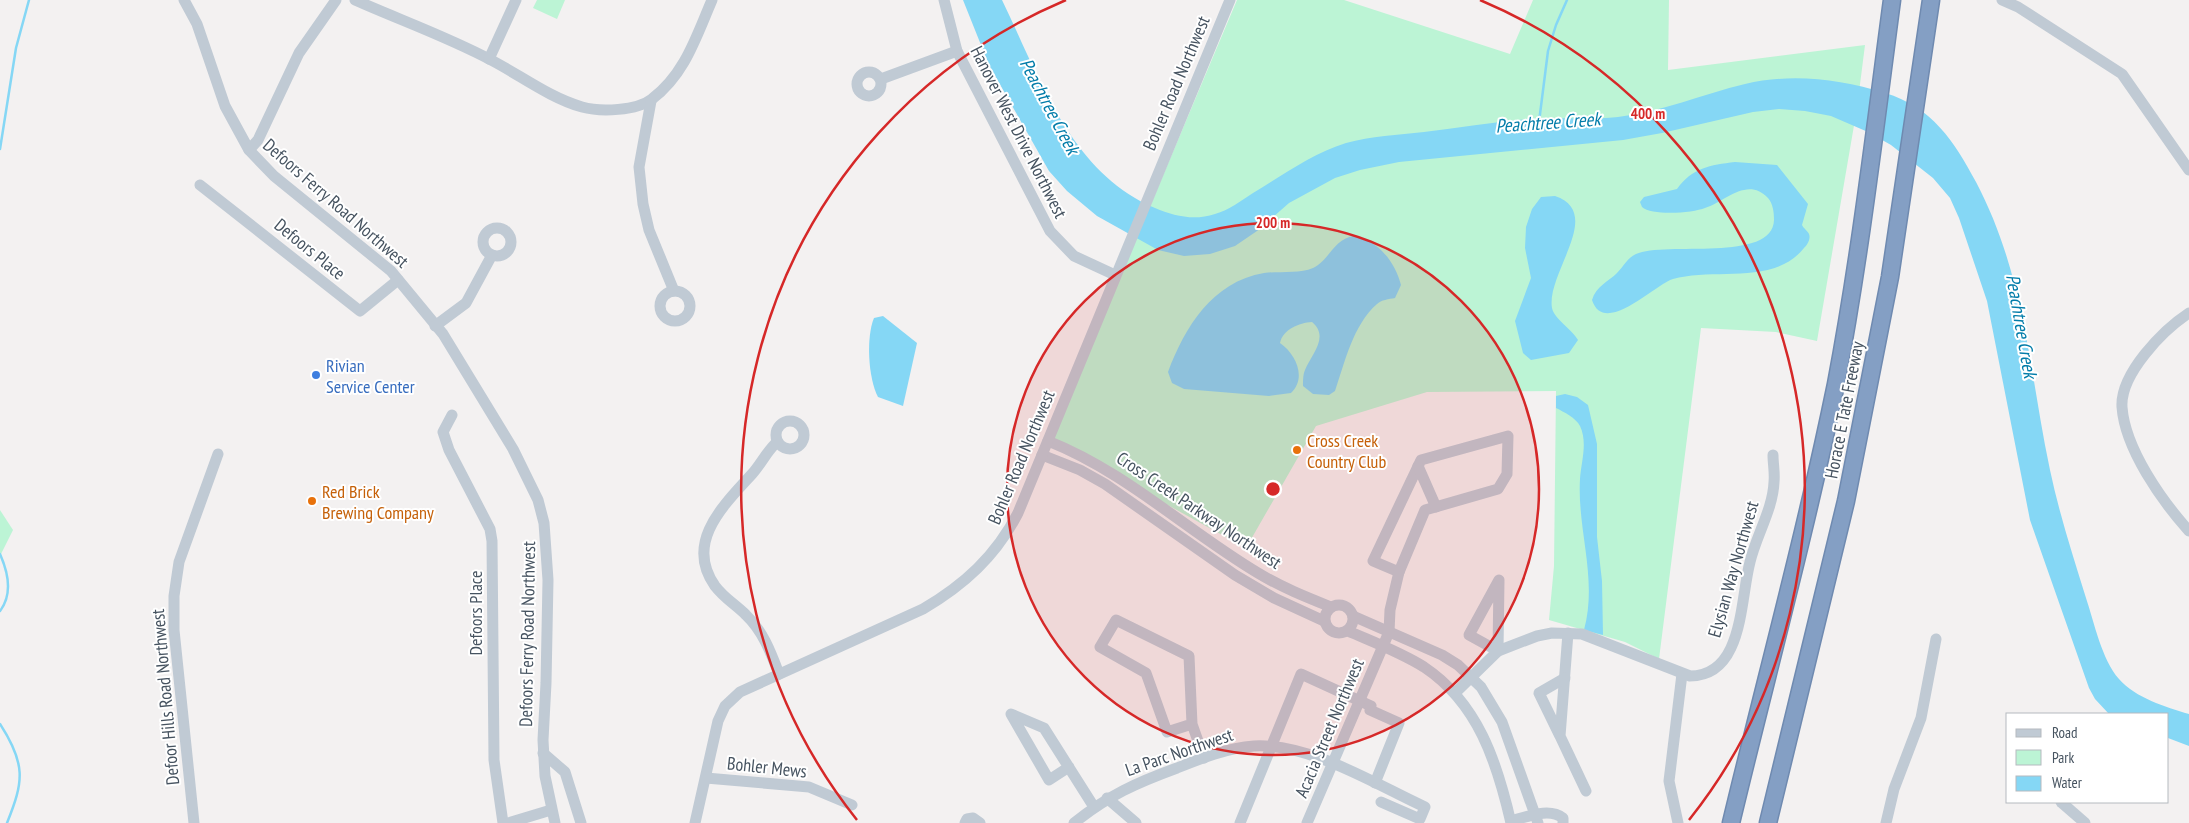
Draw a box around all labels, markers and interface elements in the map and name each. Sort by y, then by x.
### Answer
street label: Bohler Road Northwest [1137,12,1215,154]
street label: Hanover West Drive Northwest [966,42,1072,222]
water label: Peachtree Creek [1015,54,1087,160]
text: 400 m [1631,104,1665,123]
water label: Peachtree Creek [1495,106,1604,138]
street label: Defoors Ferry Road Northwest [258,133,414,273]
street label: Defoors Place [270,213,350,285]
text: 200 m [1256,213,1290,232]
water label: Peachtree Creek [2001,272,2043,382]
street label: Horace E Tate Freeway [1819,339,1869,481]
place label: Rivian Service Center [326,354,415,398]
marker: Rivian Service Center [310,369,322,381]
street label: Bohler Road Northwest [982,386,1060,528]
place label: Cross Creek Country Club [1307,429,1386,473]
marker: Cross Creek Country Club [1291,444,1303,456]
street label: Cross Creek Parkway Northwest [1112,446,1286,574]
place label: Red Brick Brewing Company [322,480,434,524]
centre of rings [1264,480,1282,498]
marker: Red Brick Brewing Company [306,495,318,507]
street label: Elysian Way Northwest [1703,498,1763,640]
street label: Defoors Ferry Road Northwest [514,541,540,727]
street label: Defoors Place [464,571,487,655]
street label: Defoor Hills Road Northwest [146,608,184,786]
street label: Acacia Street Northwest [1289,655,1369,801]
legend [2006,713,2169,803]
street label: La Parc Northwest [1122,723,1236,781]
text: Road [2052,723,2078,742]
text: Park [2052,748,2074,767]
street label: Bohler Mews [726,751,808,783]
text: Water [2052,773,2083,792]

